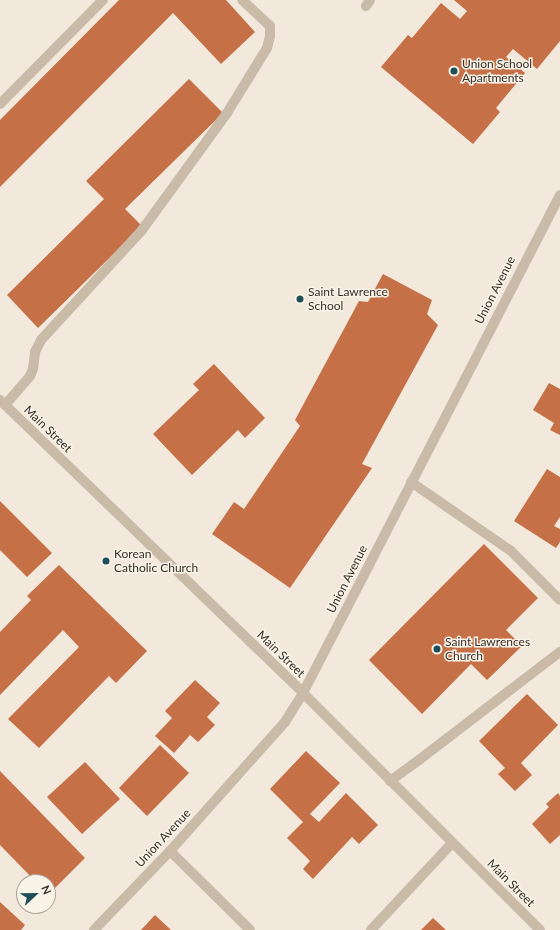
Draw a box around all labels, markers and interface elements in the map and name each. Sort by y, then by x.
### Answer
place label: Union School Apartments [462,57,532,85]
marker: Union School Apartments [449,66,459,76]
street label: Union Avenue [472,254,518,326]
place label: Saint Lawrence School [308,285,388,313]
marker: Saint Lawrence School [295,294,305,304]
street label: Main Street [21,403,75,455]
street label: Union Avenue [324,543,370,615]
place label: Korean Catholic Church [114,547,198,575]
marker: Korean Catholic Church [101,556,111,566]
street label: Main Street [254,628,308,680]
place label: Saint Lawrences Church [445,635,530,663]
marker: Saint Lawrences Church [432,644,442,654]
street label: Union Avenue [132,806,194,870]
street label: Main Street [484,856,538,910]
north arrow [16,874,56,914]
text: N [39,883,54,896]

